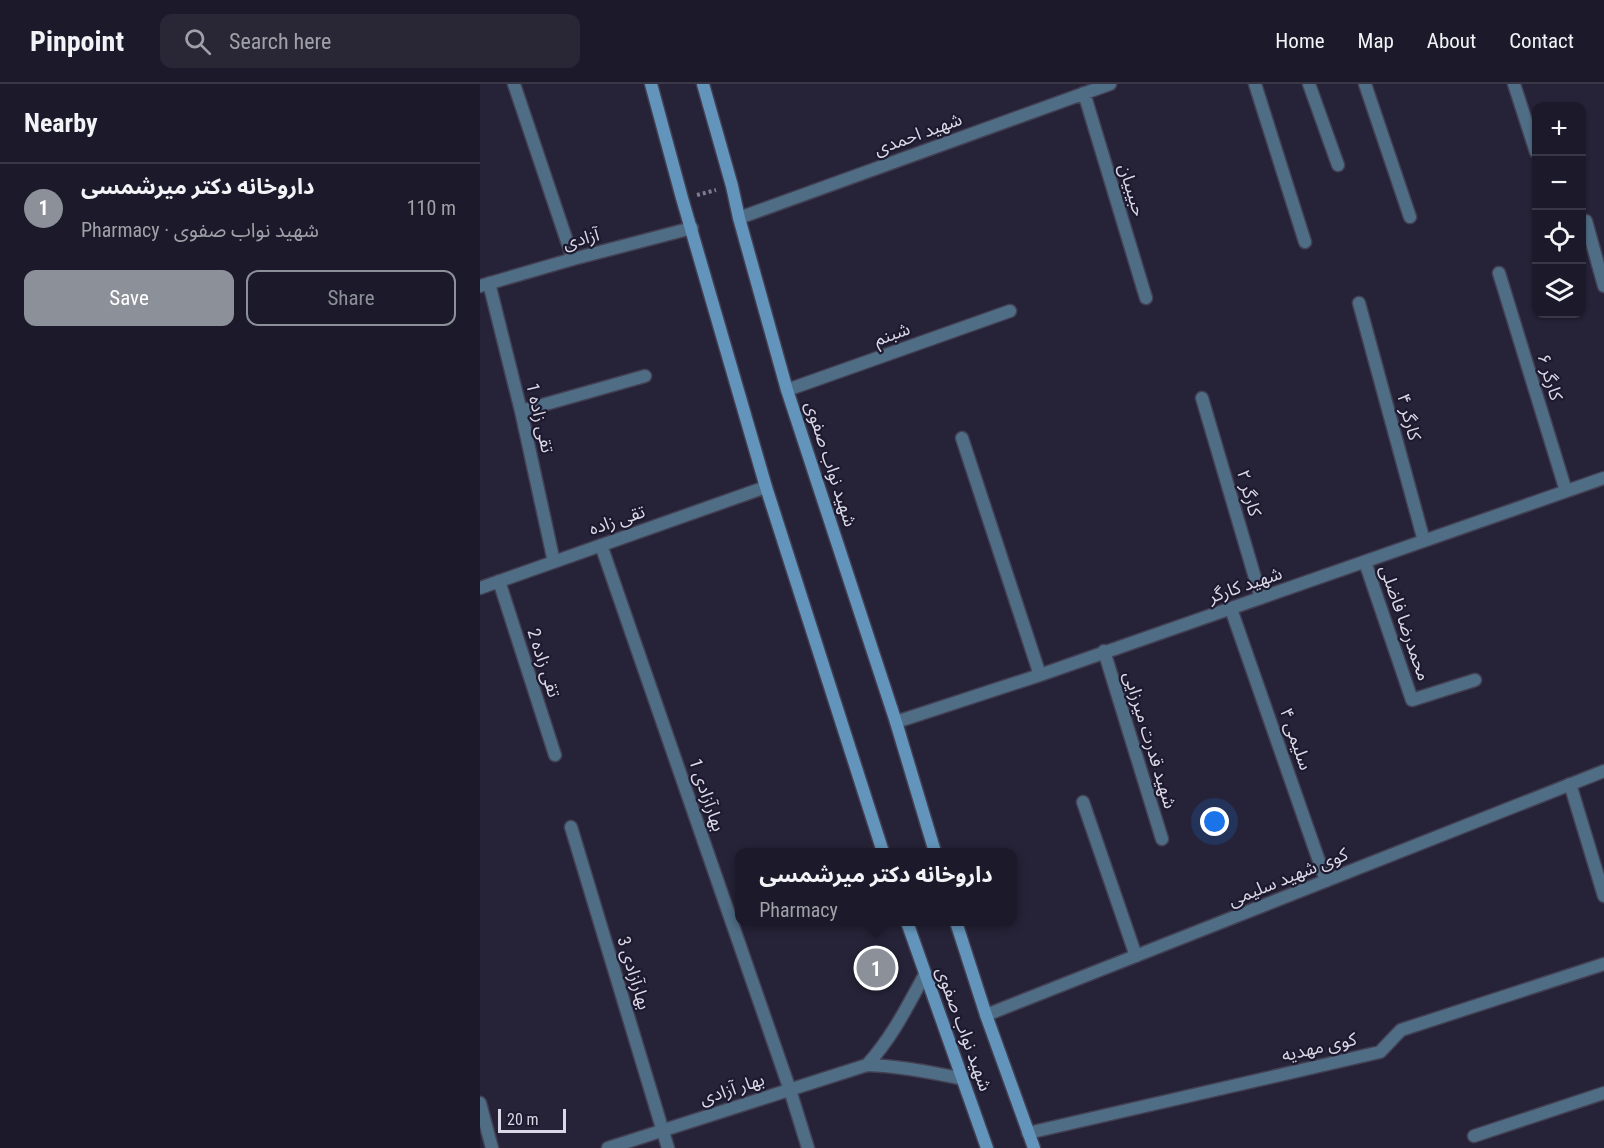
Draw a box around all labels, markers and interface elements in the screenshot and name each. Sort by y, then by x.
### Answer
search box [160,14,580,68]
text: Pinpoint [30,25,124,58]
icon: search [181,25,214,58]
text: Search here [229,29,331,54]
text: Home [1275,29,1325,53]
text: Map [1358,29,1394,53]
text: About [1427,29,1476,53]
text: Contact [1509,29,1574,53]
map controls [1532,102,1586,318]
button: + [1532,102,1586,156]
text: Nearby [24,108,98,138]
street label: شهید احمدی [871,108,965,160]
button: − [1532,156,1586,210]
street label: حبیبیان [1114,161,1150,219]
text: داروخانه دکتر میرشمسی [81,174,314,199]
text: 1 [38,196,49,220]
text: 110 m [407,196,456,220]
button: locate [1532,210,1586,264]
text: Pharmacy · شهید نواب صفوی [81,218,319,242]
street label: آزادی [560,223,602,254]
button: layers [1532,264,1586,318]
button: Save [24,270,234,326]
button: Share [246,270,456,326]
street label: شبنم [871,317,914,352]
street label: کارگر ۶ [1533,351,1568,403]
street label: تقی زاده 1 [521,381,559,455]
street label: کارگر ۴ [1392,391,1426,443]
street label: شهید نواب صفوی [800,398,862,530]
street label: کارگر ۲ [1232,467,1266,519]
street label: تقی زاده [586,500,648,540]
street label: شهید کارگر [1204,562,1285,608]
street label: محمدرضا فاضلی [1375,562,1435,684]
street label: تقی زاده 2 [523,626,565,700]
street label: شهید قدرت میرزایی [1119,669,1181,811]
street label: سلیمی ۴ [1275,705,1317,773]
street label: بهارآزادی 1 [684,756,730,834]
your location [1200,807,1229,836]
street label: کوی شهید سلیمی [1225,843,1352,911]
popup [735,848,1017,926]
text: داروخانه دکتر میرشمسی [759,862,993,887]
text: Pharmacy [759,898,838,922]
street label: بهارآزادی 3 [612,934,656,1012]
pin: 1 [856,946,896,990]
street label: شهید نواب صفوی [931,964,997,1094]
street label: کوی مهدیه [1279,1028,1359,1066]
street label: بهار آزادی [697,1068,767,1110]
scale bar [498,1106,566,1134]
text: 20 m [507,1110,539,1129]

